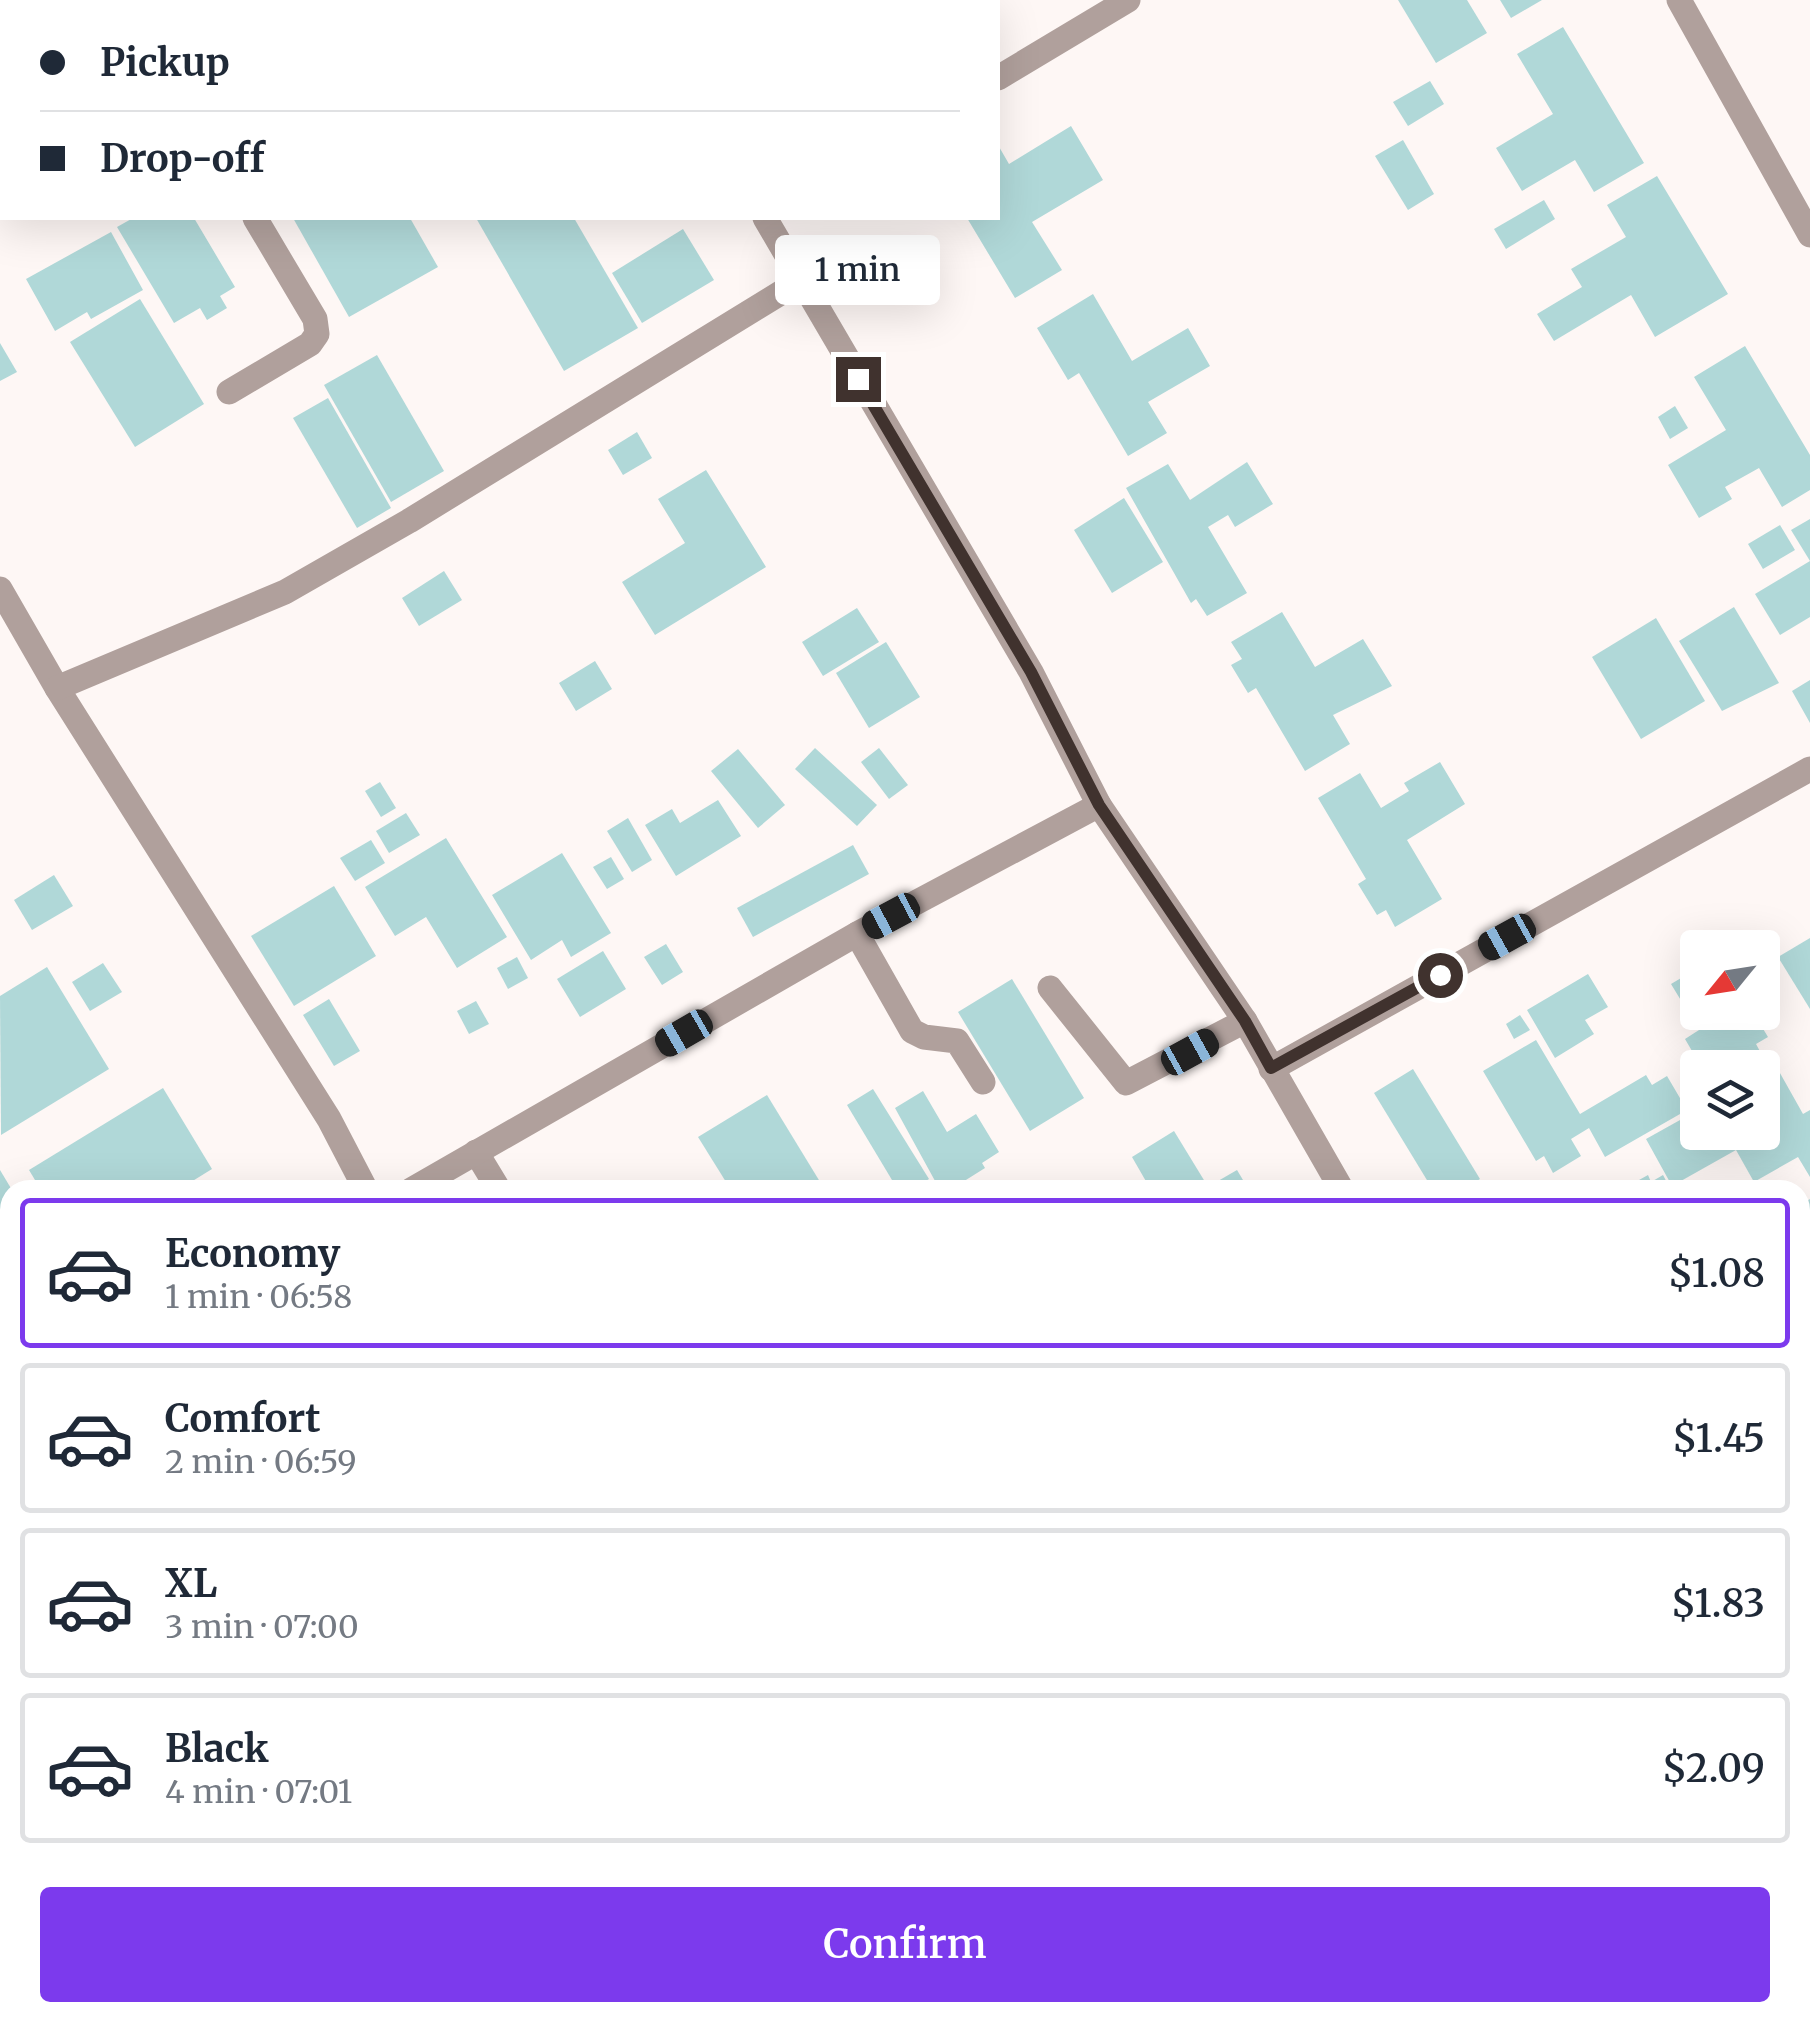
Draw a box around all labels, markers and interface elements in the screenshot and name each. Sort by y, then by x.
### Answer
text: Pickup [100,39,230,86]
text: Drop-off [100,135,265,182]
callout: 1 min [776,234,940,304]
text: 1 min [814,250,901,290]
route end [836,357,881,402]
car [857,889,925,943]
car [1473,909,1541,965]
north arrow [1680,930,1780,1030]
map controls [1680,930,1780,1150]
route start [1418,953,1463,998]
car [651,1005,717,1061]
car [1156,1024,1224,1080]
button: layers [1680,1050,1780,1150]
icon: car [45,1228,135,1318]
text: Economy [165,1230,340,1277]
text: $1.08 [1668,1250,1765,1297]
text: 1 min · 06:58 [165,1277,352,1317]
icon: car [45,1393,135,1483]
text: Comfort [165,1395,321,1442]
text: $1.45 [1672,1415,1765,1462]
text: 2 min · 06:59 [165,1442,357,1482]
icon: car [45,1558,135,1648]
text: XL [165,1560,217,1607]
text: $1.83 [1671,1580,1765,1627]
text: 3 min · 07:00 [165,1607,359,1647]
icon: car [45,1723,135,1813]
text: Black [165,1725,269,1772]
text: $2.09 [1662,1745,1765,1792]
text: 4 min · 07:01 [165,1772,352,1812]
button: Confirm [40,1887,1770,2002]

